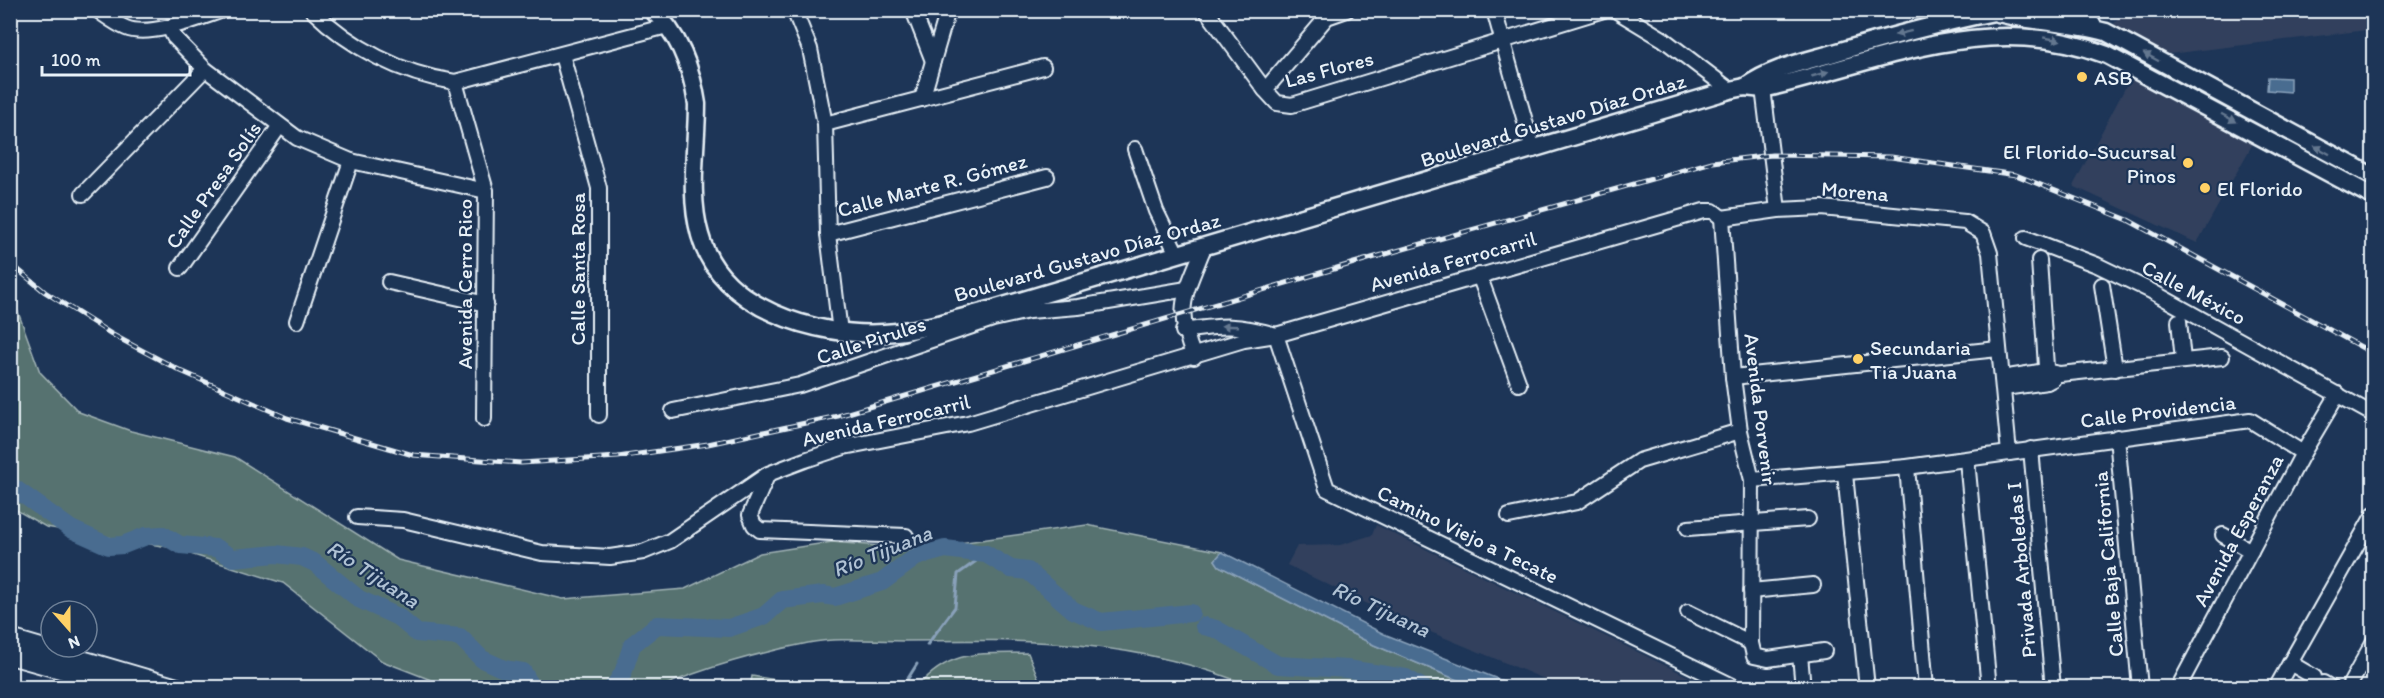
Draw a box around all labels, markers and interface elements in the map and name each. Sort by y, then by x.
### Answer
one-way arrow [1894,29,1913,39]
one-way arrow [2043,35,2062,44]
scale bar [42,39,190,77]
street label: Las Flores [1282,45,1376,93]
text: 100 m [51,49,101,71]
one-way arrow [2142,52,2159,62]
place label: ASB [2094,65,2133,90]
street label: Boulevard Gustavo Díaz Ordaz [1417,68,1689,172]
one-way arrow [1811,69,1829,78]
marker: ASB [2075,70,2089,84]
one-way arrow [2221,113,2238,123]
street label: Calle Presa Solís [160,117,266,253]
place label: El Florido-Sucursal Pinos [2003,139,2176,188]
one-way arrow [2313,145,2330,155]
street label: Calle Marte R. Gómez [835,148,1030,222]
marker: El Florido-Sucursal Pinos [2181,156,2195,170]
street label: Morena [1820,176,1890,206]
place label: El Florido [2217,176,2303,201]
marker: El Florido [2198,181,2212,195]
street label: Calle Santa Rosa [565,192,590,346]
street label: Avenida Cerro Rico [452,199,477,369]
street label: Boulevard Gustavo Díaz Ordaz [951,207,1223,307]
street label: Avenida Ferrocarril [1367,225,1539,297]
street label: Calle México [2138,254,2250,330]
street label: Calle Pirules [813,311,929,369]
one-way arrow [1221,321,1240,330]
street label: Avenida Porvenir [1739,332,1783,487]
place label: Secundaria Tia Juana [1870,335,1971,384]
marker: Secundaria Tia Juana [1851,352,1865,366]
street label: Avenida Ferrocarril [799,388,973,452]
street label: Calle Providencia [2079,389,2237,433]
street label: Avenida Esperanza [2187,450,2289,610]
street label: Calle Baja California [2087,470,2129,658]
street label: Camino Viejo a Tecate [1373,479,1563,589]
street label: Privada Arboledas I [2001,481,2041,659]
water label: Río Tijuana [828,518,937,583]
water label: Río Tijuana [322,534,425,614]
water label: Río Tijuana [1328,575,1435,644]
north arrow [39,599,99,659]
text: N [66,632,83,653]

